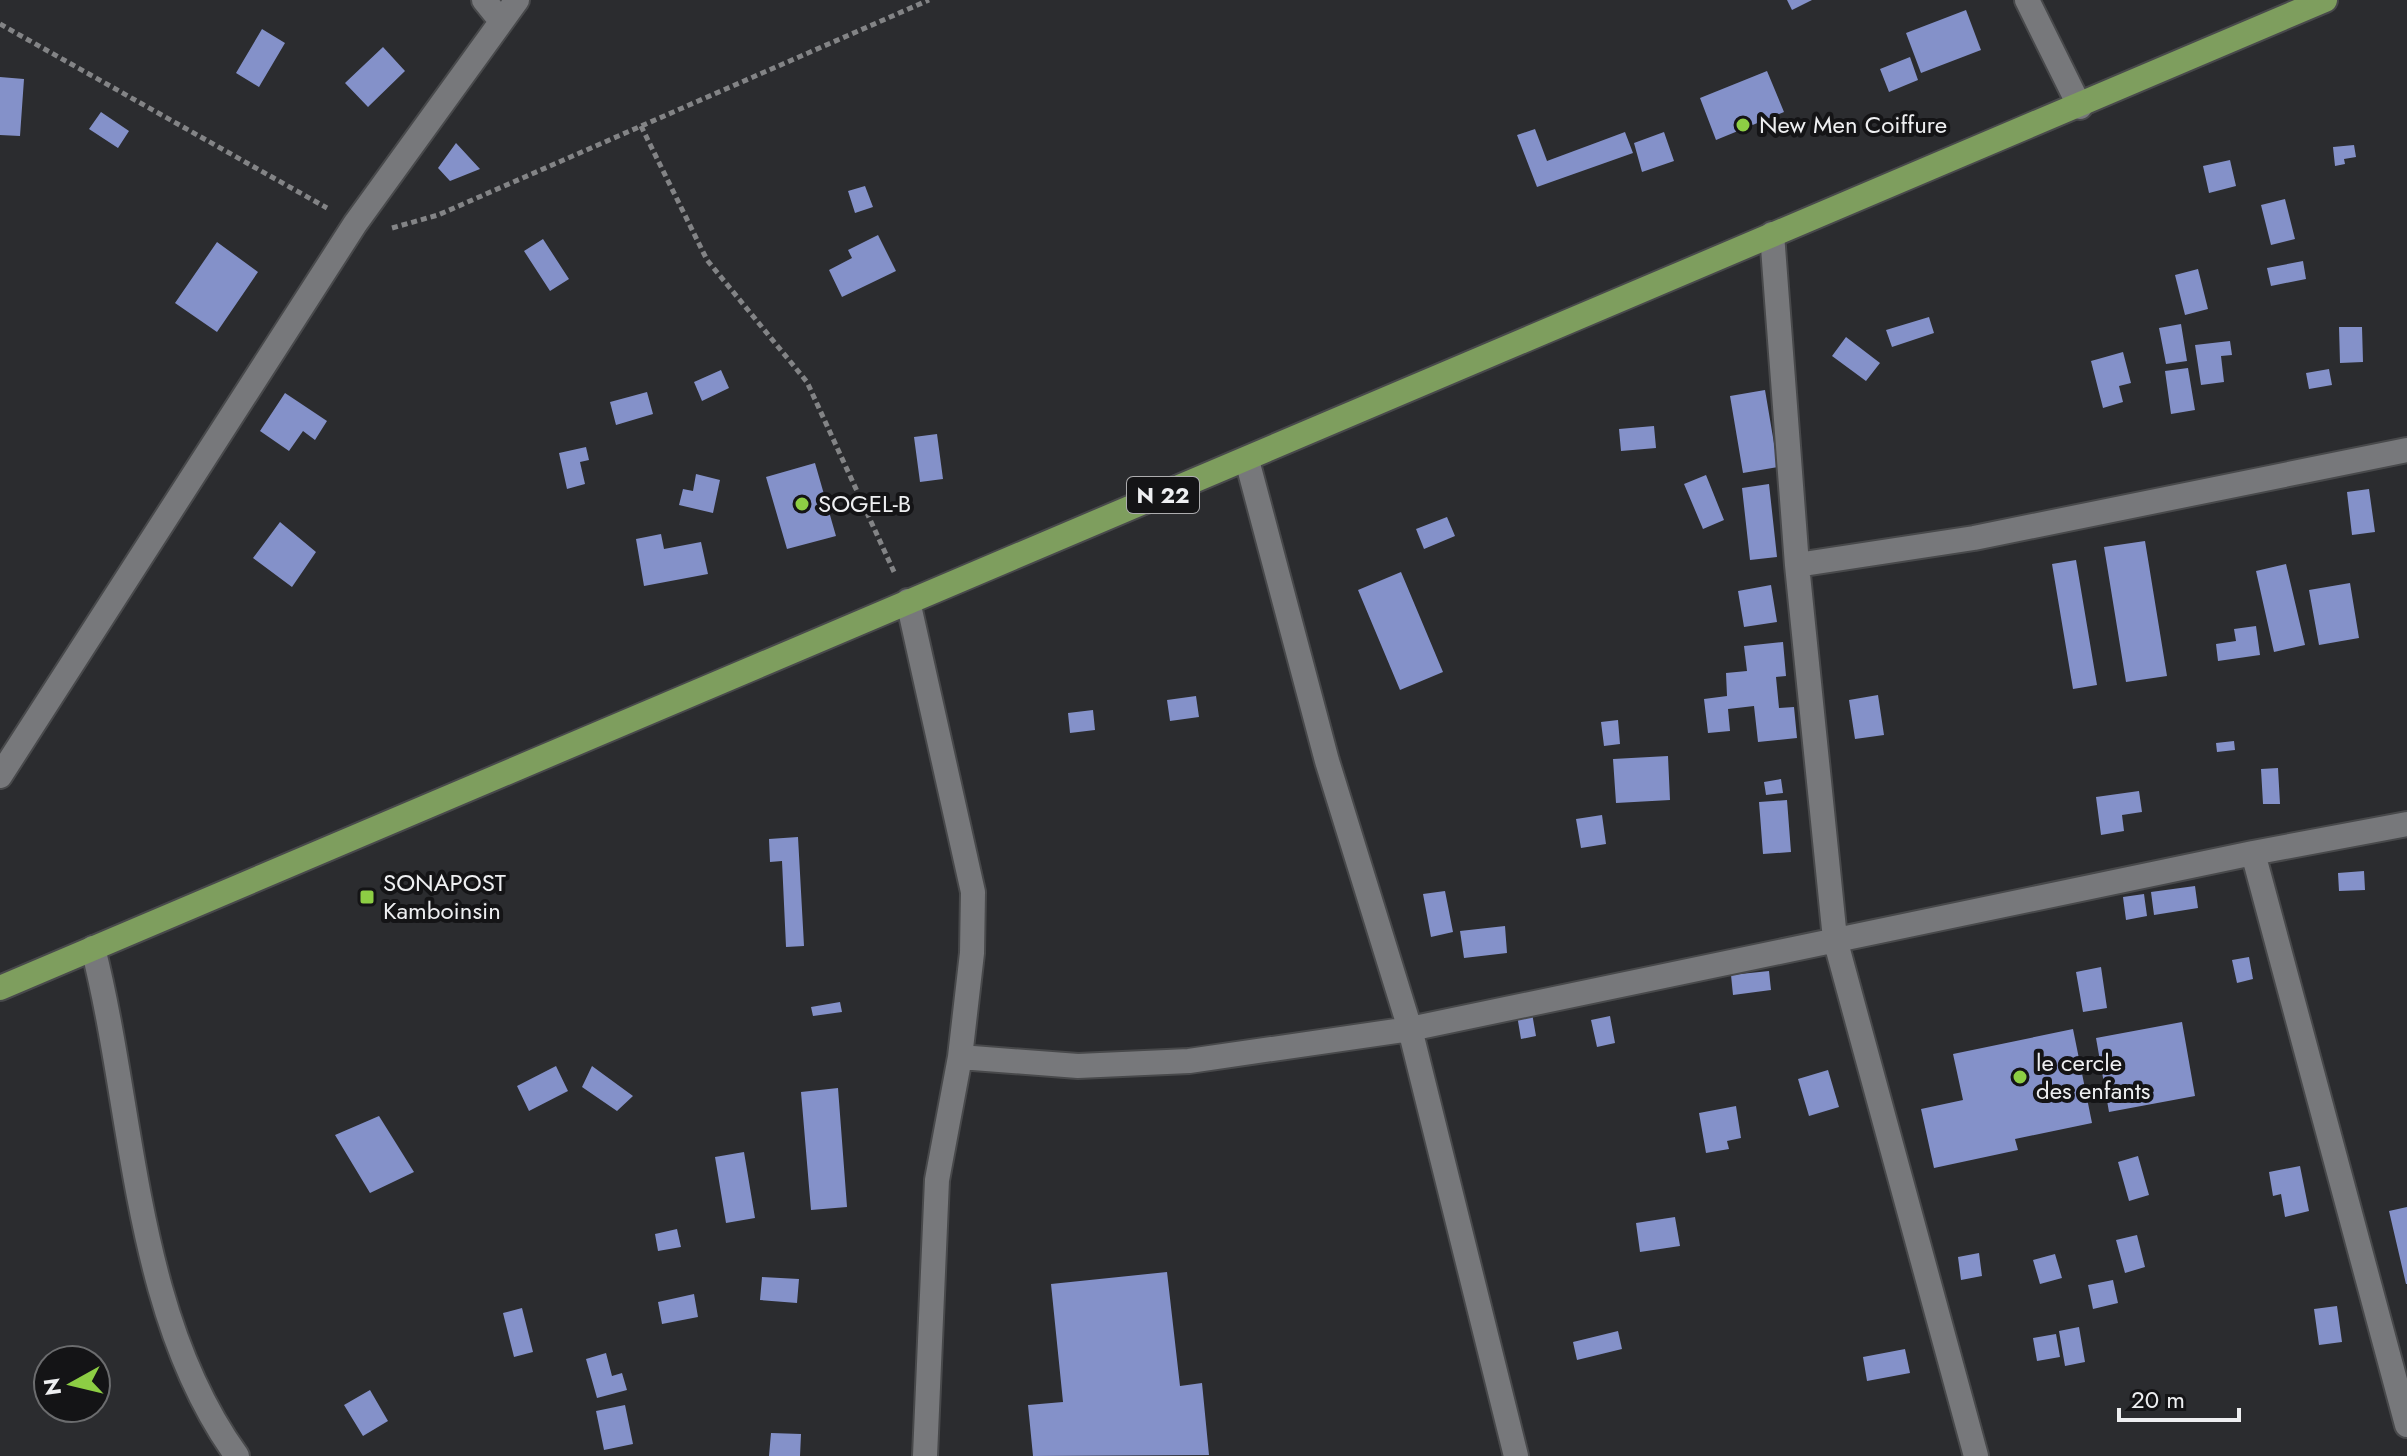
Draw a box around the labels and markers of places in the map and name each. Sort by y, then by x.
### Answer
place label: New Men Coiffure [1759,107,1947,142]
marker: New Men Coiffure [1734,116,1752,134]
place label: SOGEL-B [818,486,911,521]
marker: SOGEL-B [793,495,811,513]
place label: SONAPOST Kamboinsin [383,865,506,928]
marker: SONAPOST Kamboinsin [358,888,376,906]
place label: le cercle des enfants [2036,1045,2150,1108]
marker: le cercle des enfants [2011,1068,2029,1086]

